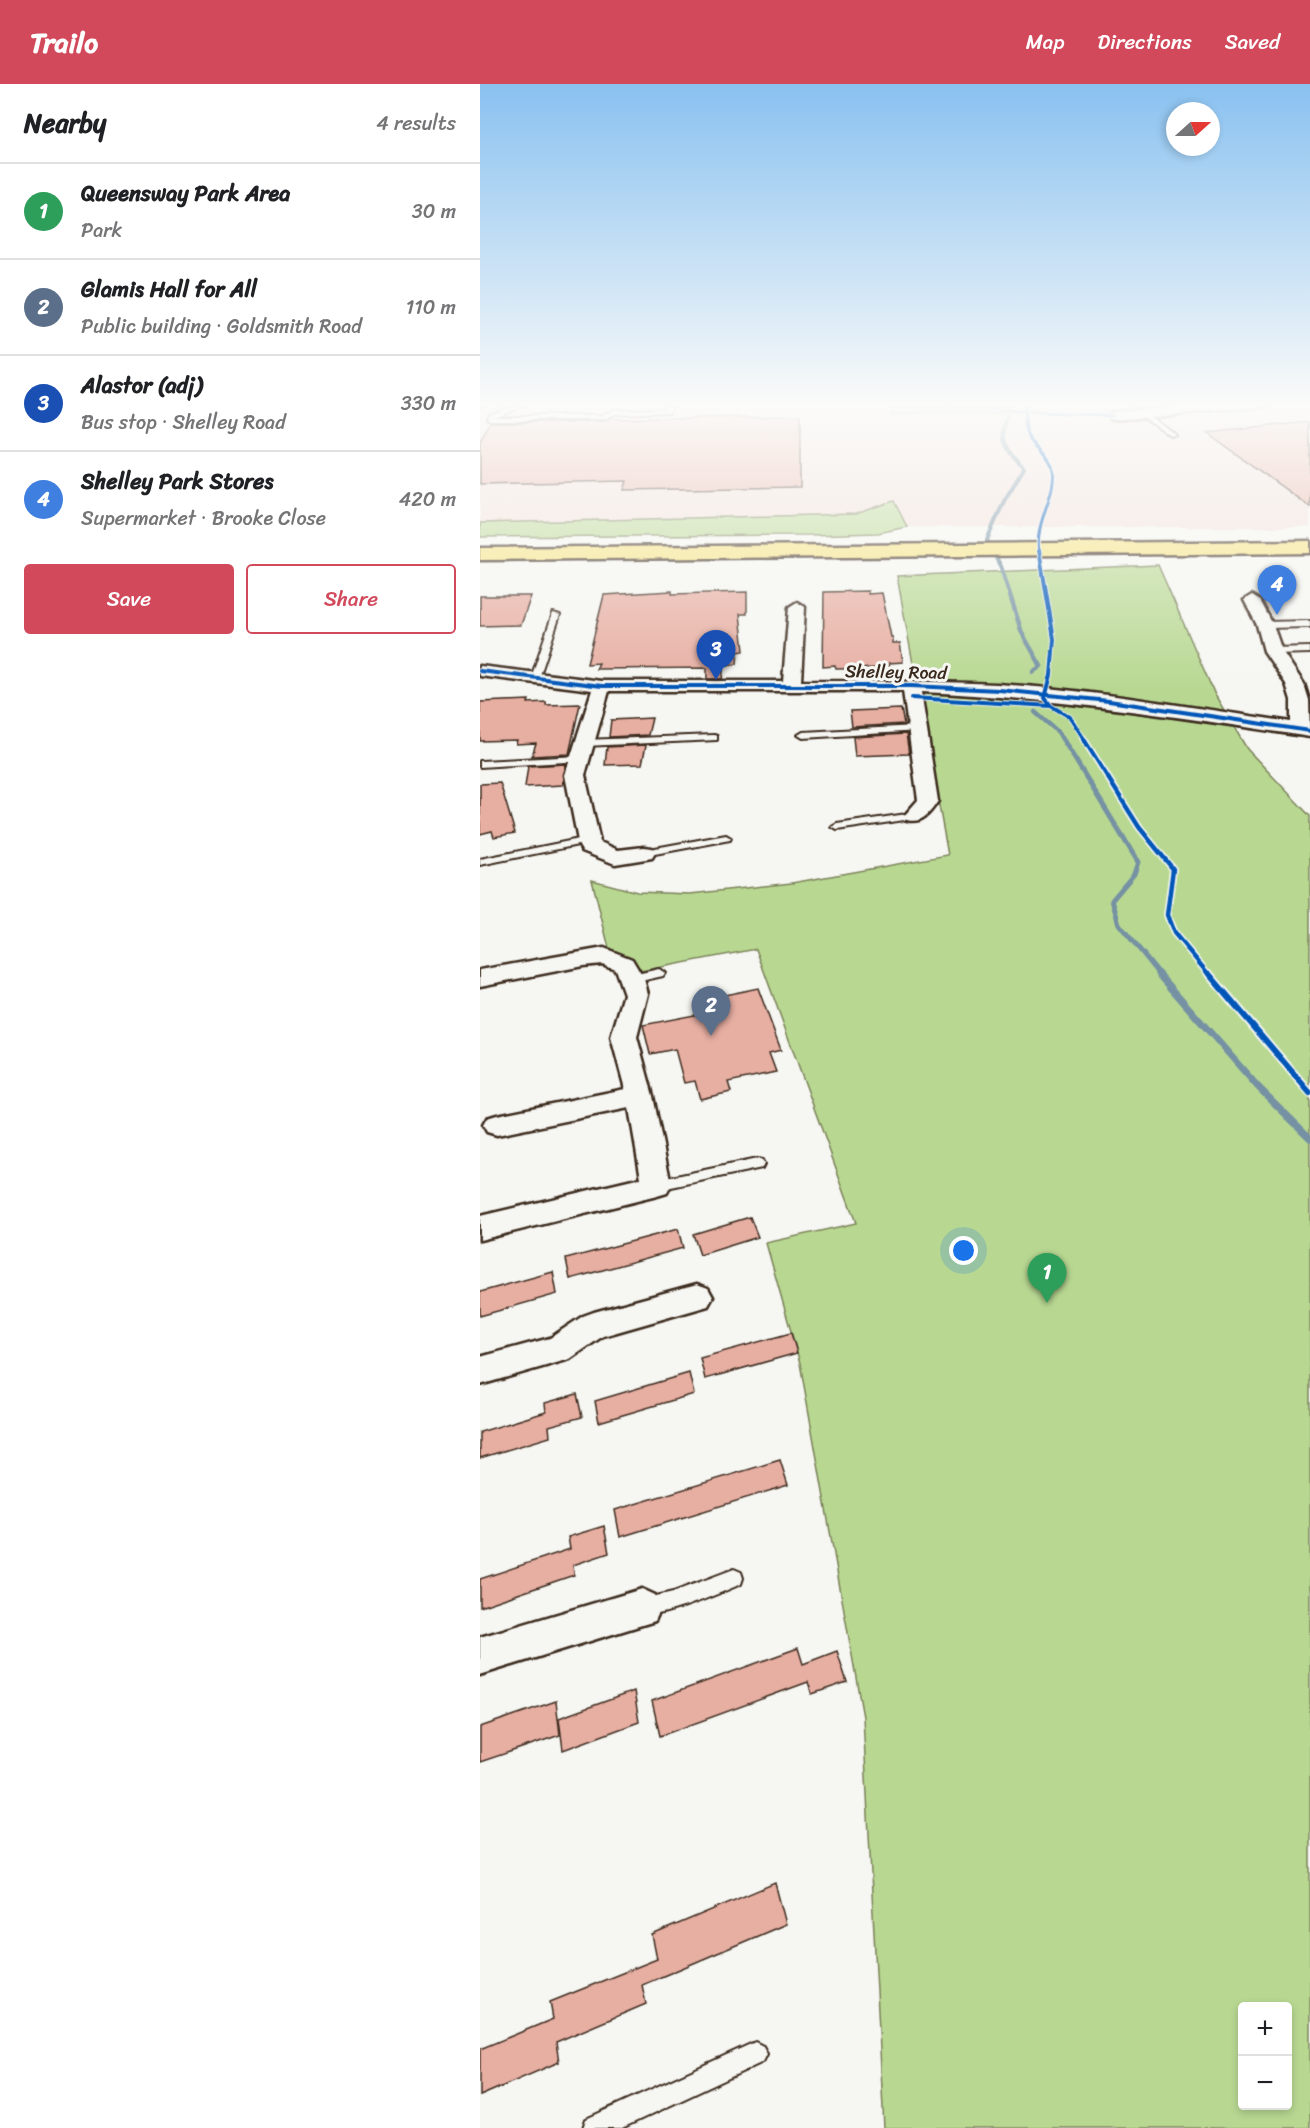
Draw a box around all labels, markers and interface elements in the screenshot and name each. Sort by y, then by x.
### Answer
text: Trailo [30,18,98,67]
text: Map [1026,23,1064,61]
text: Directions [1097,23,1192,61]
text: Saved [1225,23,1280,61]
text: Nearby [24,100,106,146]
north arrow [1166,102,1220,156]
text: 4 results [376,106,456,141]
text: Queensway Park Area [81,174,290,213]
text: 1 [39,194,48,229]
text: 30 m [412,194,456,229]
text: Park [81,213,122,248]
text: Glamis Hall for All [81,270,257,309]
text: 2 [38,290,49,325]
text: 110 m [406,290,456,325]
text: Public building · Goldsmith Road [81,309,362,344]
text: Alastor (adj) [81,366,202,405]
text: 3 [38,386,49,421]
text: 330 m [401,386,456,421]
text: Bus stop · Shelley Road [81,405,286,440]
text: Shelley Park Stores [81,462,273,501]
text: 4 [37,482,50,517]
text: 420 m [399,482,456,517]
text: Supermarket · Brooke Close [81,501,326,536]
button: Save [24,564,234,634]
button: Share [246,564,456,634]
pin: 4 [1258,566,1296,615]
pin: 3 [696,630,736,680]
street label: Shelley Road [845,655,949,689]
pin: 2 [692,986,730,1036]
your location [949,1236,978,1265]
pin: 1 [1028,1254,1066,1303]
map controls [1238,2002,1292,2110]
button: + [1238,2002,1292,2056]
button: − [1238,2056,1292,2110]

